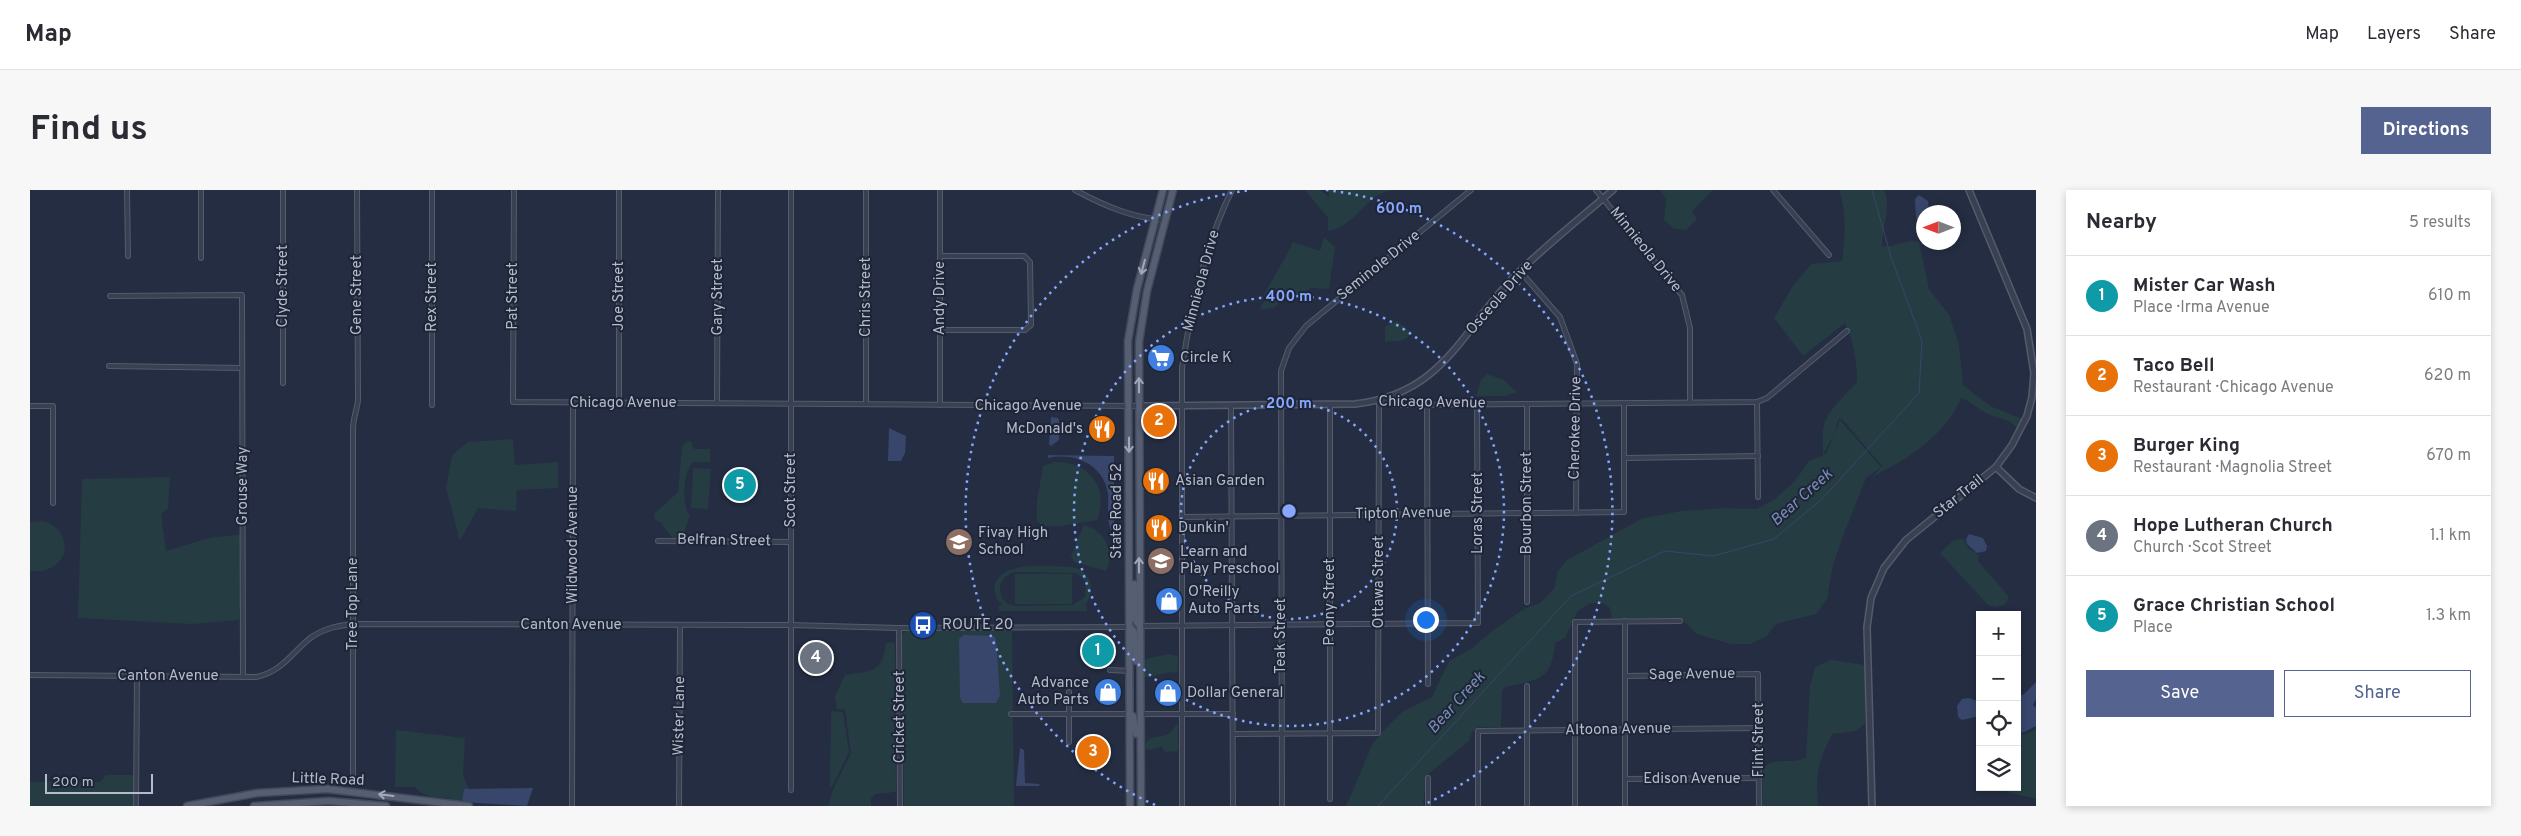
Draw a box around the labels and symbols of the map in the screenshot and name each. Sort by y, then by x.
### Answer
text: 600 m [1376,200,1422,219]
street label: Minnieola Drive [1605,203,1685,297]
north arrow [1916,205,1961,250]
street label: Seminole Drive [1334,227,1424,305]
street label: Minnieola Drive [1179,228,1225,334]
street label: Clyde Street [274,245,293,327]
street label: Gene Street [348,255,367,335]
street label: Chris Street [857,257,876,337]
street label: Osceola Drive [1462,257,1538,339]
street label: Gary Street [709,258,728,336]
one-way arrow [1137,258,1147,274]
street label: Joe Street [610,261,629,331]
street label: Andy Drive [931,261,950,335]
street label: Rex Street [423,262,442,332]
street label: Pat Street [504,262,523,330]
text: 400 m [1266,288,1312,307]
supermarket icon: Circle K [1146,343,1176,373]
place label: Circle K [1180,349,1232,368]
street label: Cherokee Drive [1566,376,1586,480]
one-way arrow [1134,377,1144,394]
street label: Chicago Avenue [1378,393,1486,413]
street label: Chicago Avenue [569,394,677,413]
text: 200 m [1266,395,1312,414]
street label: Chicago Avenue [974,397,1082,416]
pin: 2 [1143,402,1175,440]
restaurant icon: McDonald's [1087,414,1117,444]
place label: McDonald's [1006,420,1083,439]
one-way arrow [1124,436,1134,453]
street label: Grouse Way [234,447,253,525]
street label: Scot Street [782,452,801,528]
street label: Bourbon Street [1518,452,1537,554]
street label: State Road 52 [1108,463,1127,559]
water label: Bear Creek [1767,464,1838,531]
pin: 5 [724,466,756,504]
restaurant icon: Asian Garden [1141,466,1171,496]
street label: Star Trail [1930,471,1988,523]
place label: Asian Garden [1175,472,1265,491]
street label: Loras Street [1469,472,1488,554]
street label: Wildwood Avenue [564,486,583,604]
centre of rings [1280,502,1298,520]
street label: Tipton Avenue [1355,504,1451,524]
restaurant icon: Dunkin' [1144,513,1174,543]
place label: Dunkin' [1178,519,1229,538]
place label: Fivay High School [978,524,1048,560]
school or university icon: Fivay High School [944,527,974,557]
street label: Belfran Street [677,531,771,551]
street label: Ottawa Street [1370,536,1389,628]
place label: Learn and Play Preschool [1180,543,1280,579]
school or university icon: Learn and Play Preschool [1146,546,1176,576]
street label: Tree Top Lane [344,557,363,651]
one-way arrow [1134,557,1144,574]
street label: Peony Street [1321,558,1340,646]
place label: O'Reilly Auto Parts [1188,583,1260,619]
shop icon: O'Reilly Auto Parts [1154,586,1184,616]
street label: Teak Street [1272,598,1291,674]
your location [1413,607,1439,633]
bus stop icon: ROUTE 20 [908,610,938,640]
street label: Canton Avenue [520,616,622,635]
place label: ROUTE 20 [942,616,1013,635]
pin: 1 [1082,632,1114,670]
pin: 4 [800,639,832,677]
street label: Sage Avenue [1649,665,1735,685]
street label: Canton Avenue [117,667,219,686]
water label: Bear Creek [1424,667,1491,738]
street label: Cricket Street [891,671,910,763]
place label: Advance Auto Parts [1017,674,1089,710]
street label: Wister Lane [670,676,690,756]
shop icon: Advance Auto Parts [1093,677,1123,707]
shop icon: Dollar General [1153,678,1183,708]
place label: Dollar General [1187,684,1284,703]
street label: Flint Street [1750,703,1769,777]
street label: Altoona Avenue [1565,720,1671,740]
pin: 3 [1077,733,1109,771]
street label: Little Road [291,769,365,791]
street label: Edison Avenue [1643,770,1741,789]
scale bar [45,771,152,794]
one-way arrow [379,790,395,800]

